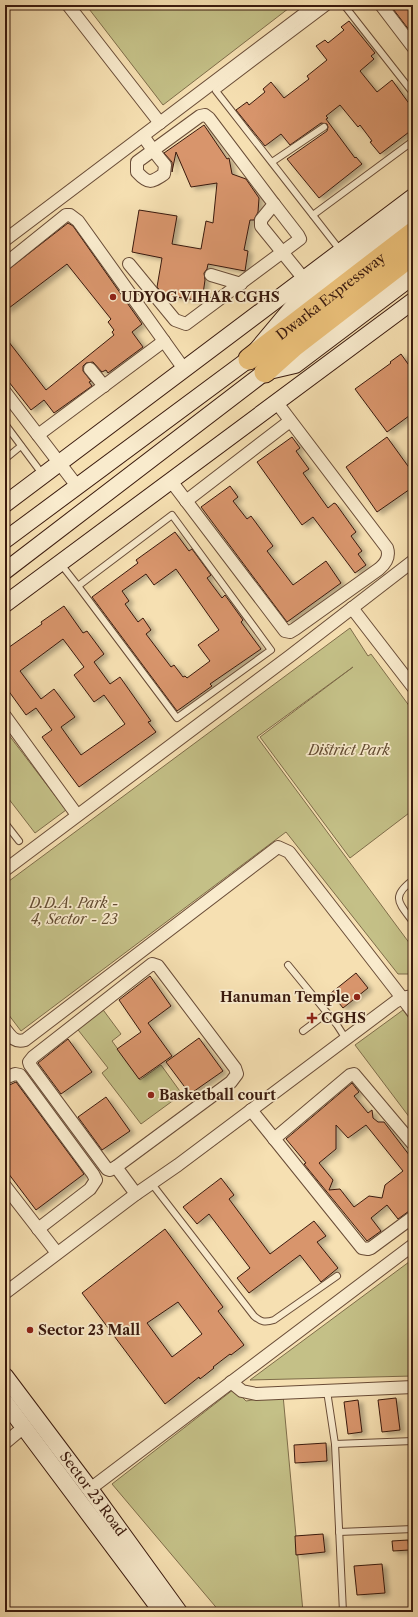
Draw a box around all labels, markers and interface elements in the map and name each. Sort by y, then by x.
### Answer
street label: Dwarka Expressway [273,249,389,344]
place label: UDYOG VIHAR CGHS [121,288,280,306]
marker: UDYOG VIHAR CGHS [108,292,118,302]
park label: District Park [307,741,391,759]
park label: D.D.A. Park - 4, Sector - 23 [28,894,119,928]
place label: Hanuman Temple [220,988,349,1006]
marker: Hanuman Temple [352,992,362,1002]
place label: CGHS [321,1009,366,1027]
marker: CGHS [306,1012,318,1024]
place label: Basketball court [159,1086,276,1104]
marker: Basketball court [146,1090,156,1100]
place label: Sector 23 Mall [38,1321,140,1339]
marker: Sector 23 Mall [25,1325,35,1335]
street label: Sector 23 Road [56,1448,130,1540]

